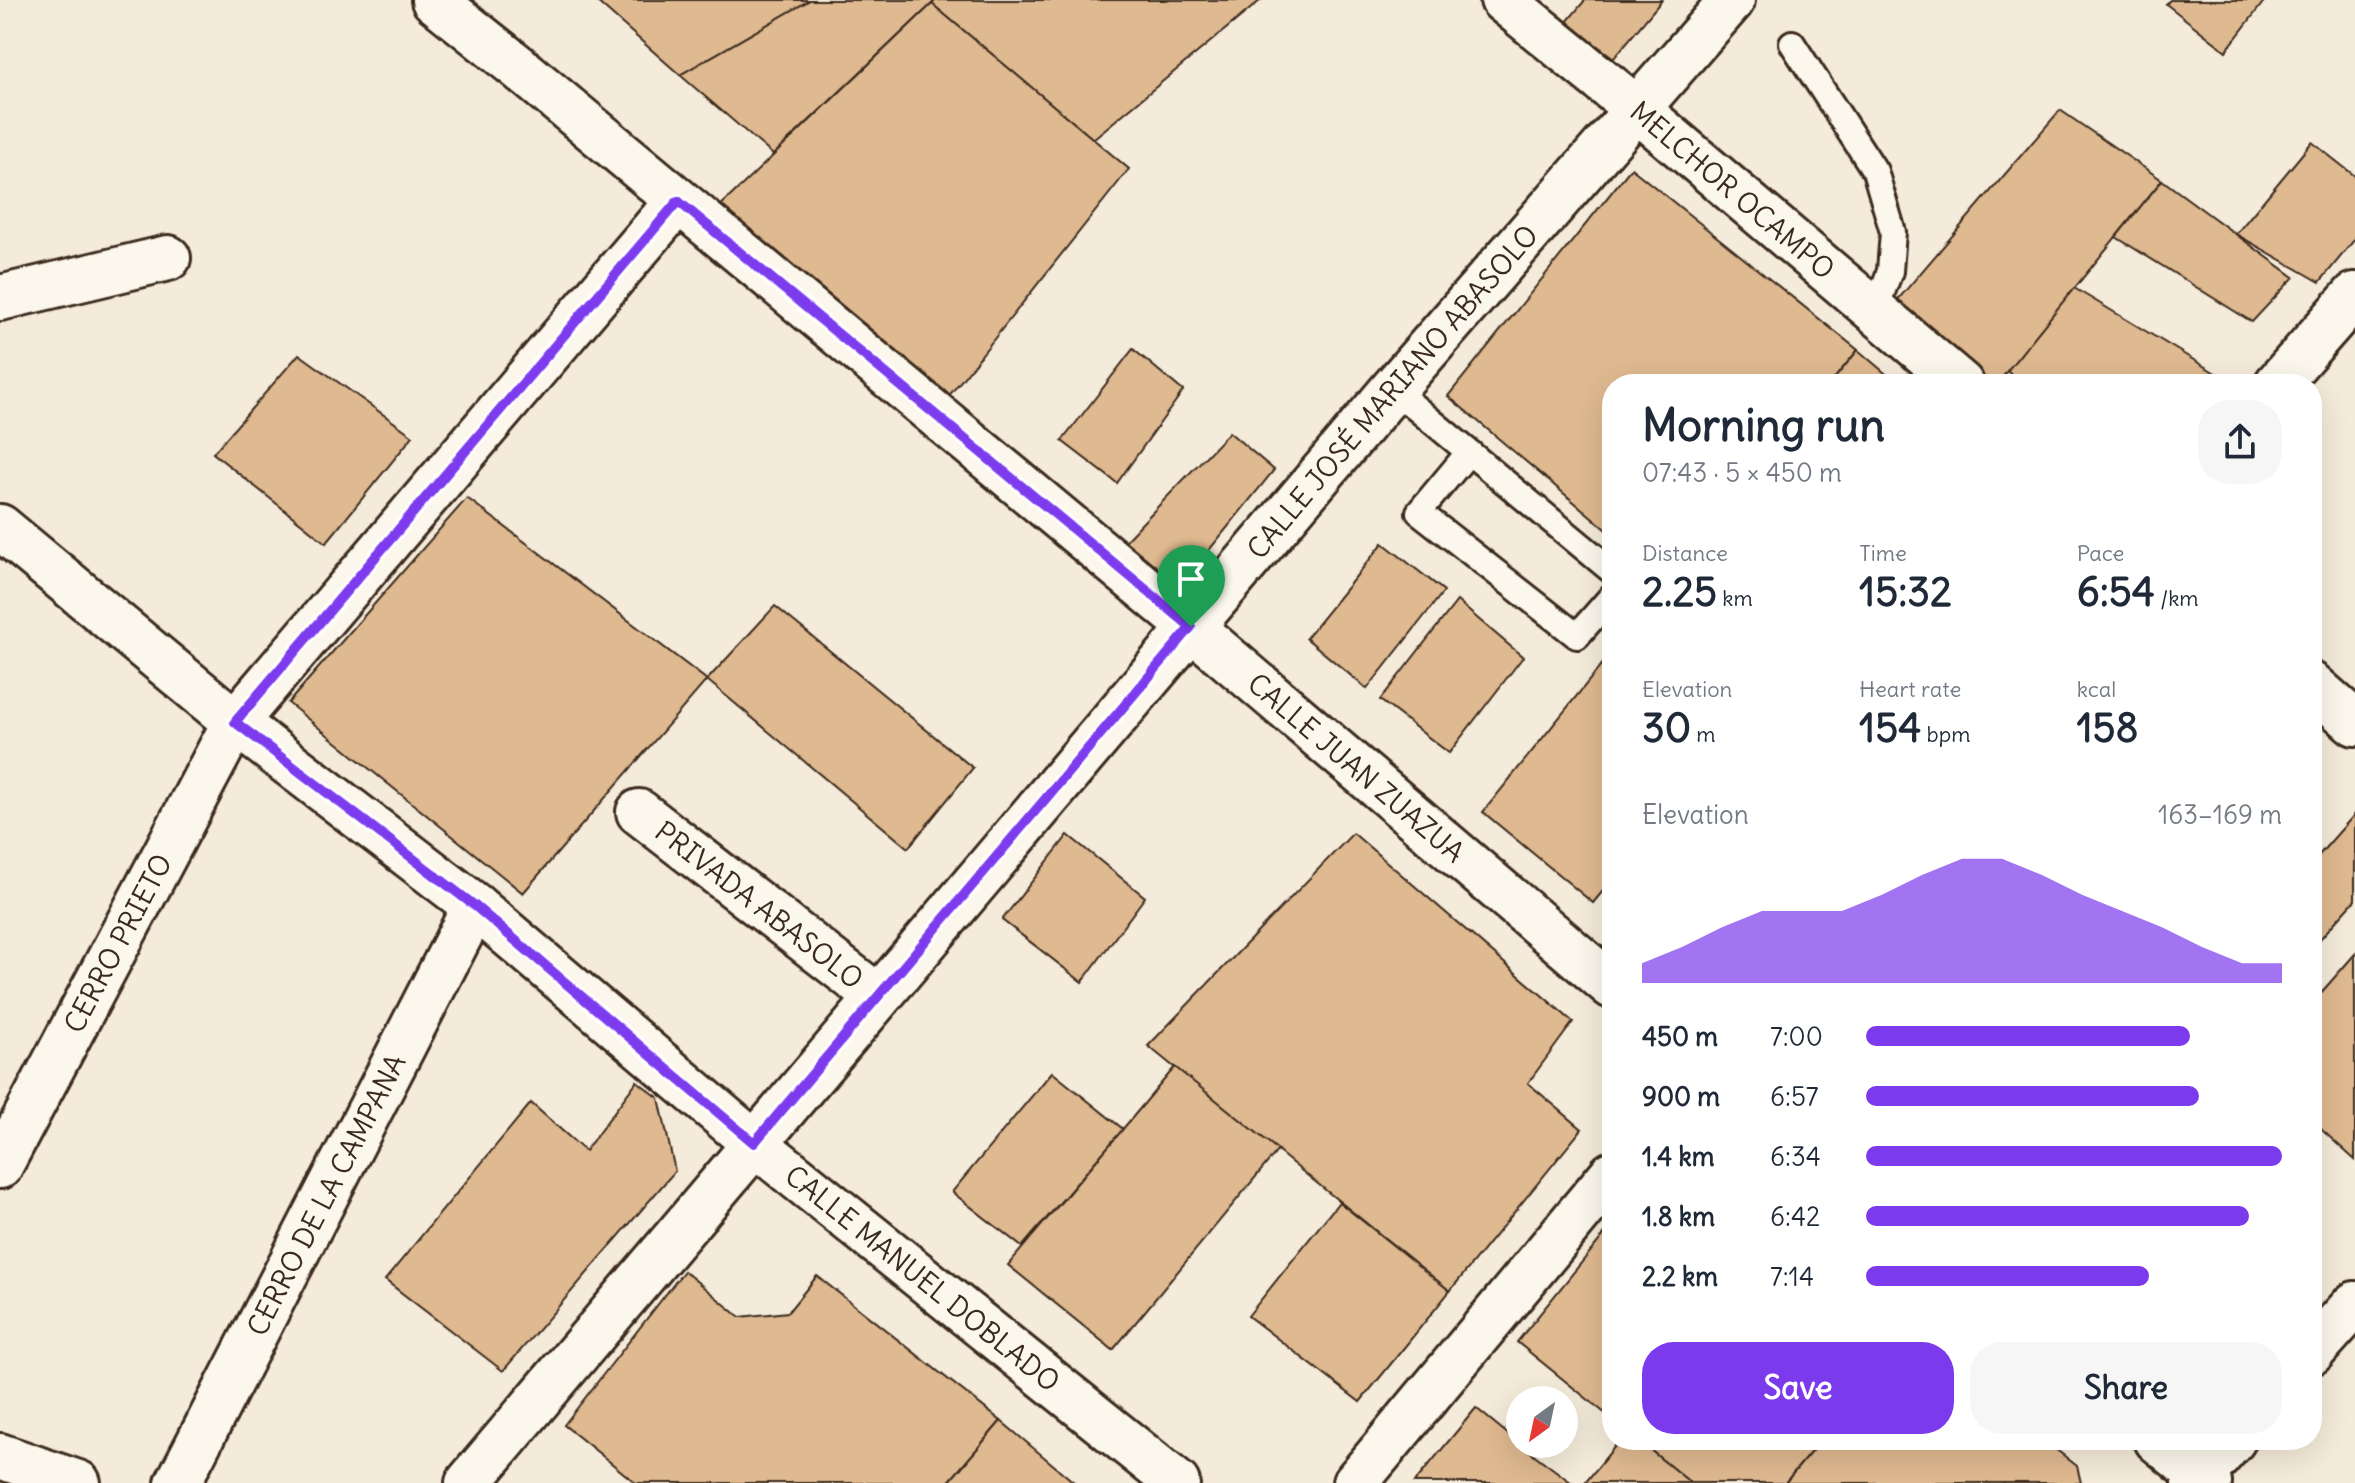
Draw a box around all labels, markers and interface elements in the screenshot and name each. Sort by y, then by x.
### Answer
street label: MELCHOR OCAMPO [1623,93,1842,287]
street label: CALLE JOSÉ MARIANO ABASOLO [1239,217,1546,566]
text: Morning run [1642,398,1885,453]
button: share [2198,400,2282,484]
text: 07:43 · 5 × 450 m [1642,456,1842,489]
text: Distance [1642,539,1728,567]
text: Time [1859,539,1907,567]
text: Pace [2077,539,2124,567]
pin [1157,545,1225,627]
icon: arrive [1169,557,1213,601]
text: 2.25 [1642,567,1717,617]
text: 15:32 [1859,567,1952,617]
text: 6:54 [2077,567,2155,617]
text: km [1717,584,1753,612]
text: /km [2155,584,2199,612]
street label: CALLE JUAN ZUAZUA [1240,665,1472,870]
text: Elevation [1642,675,1732,703]
text: Heart rate [1859,675,1961,703]
text: kcal [2077,675,2116,703]
text: 30 [1642,703,1691,753]
text: 154 [1859,703,1921,753]
text: 158 [2077,703,2139,753]
text: m [1691,720,1716,748]
text: bpm [1921,720,1971,748]
text: Elevation [1642,798,1749,831]
text: 163–169 m [2158,798,2282,831]
street label: PRIVADA ABASOLO [648,813,870,997]
street label: CERRO PRIETO [56,848,180,1039]
text: 450 m [1642,1020,1718,1053]
text: 7:00 [1770,1020,1823,1053]
street label: CERRO DE LA CAMPANA [239,1048,414,1342]
text: 900 m [1642,1080,1720,1113]
text: 6:57 [1770,1080,1819,1113]
text: 1.4 km [1642,1140,1715,1173]
text: 6:34 [1770,1140,1821,1173]
street label: CALLE MANUEL DOBLADO [778,1157,1067,1400]
text: 1.8 km [1642,1200,1715,1233]
text: 6:42 [1770,1200,1820,1233]
text: 2.2 km [1642,1260,1718,1293]
text: 7:14 [1770,1260,1814,1293]
button: Save [1642,1342,1954,1434]
button: Share [1970,1342,2282,1434]
north arrow [1506,1386,1578,1458]
map controls [1506,1386,1578,1458]

